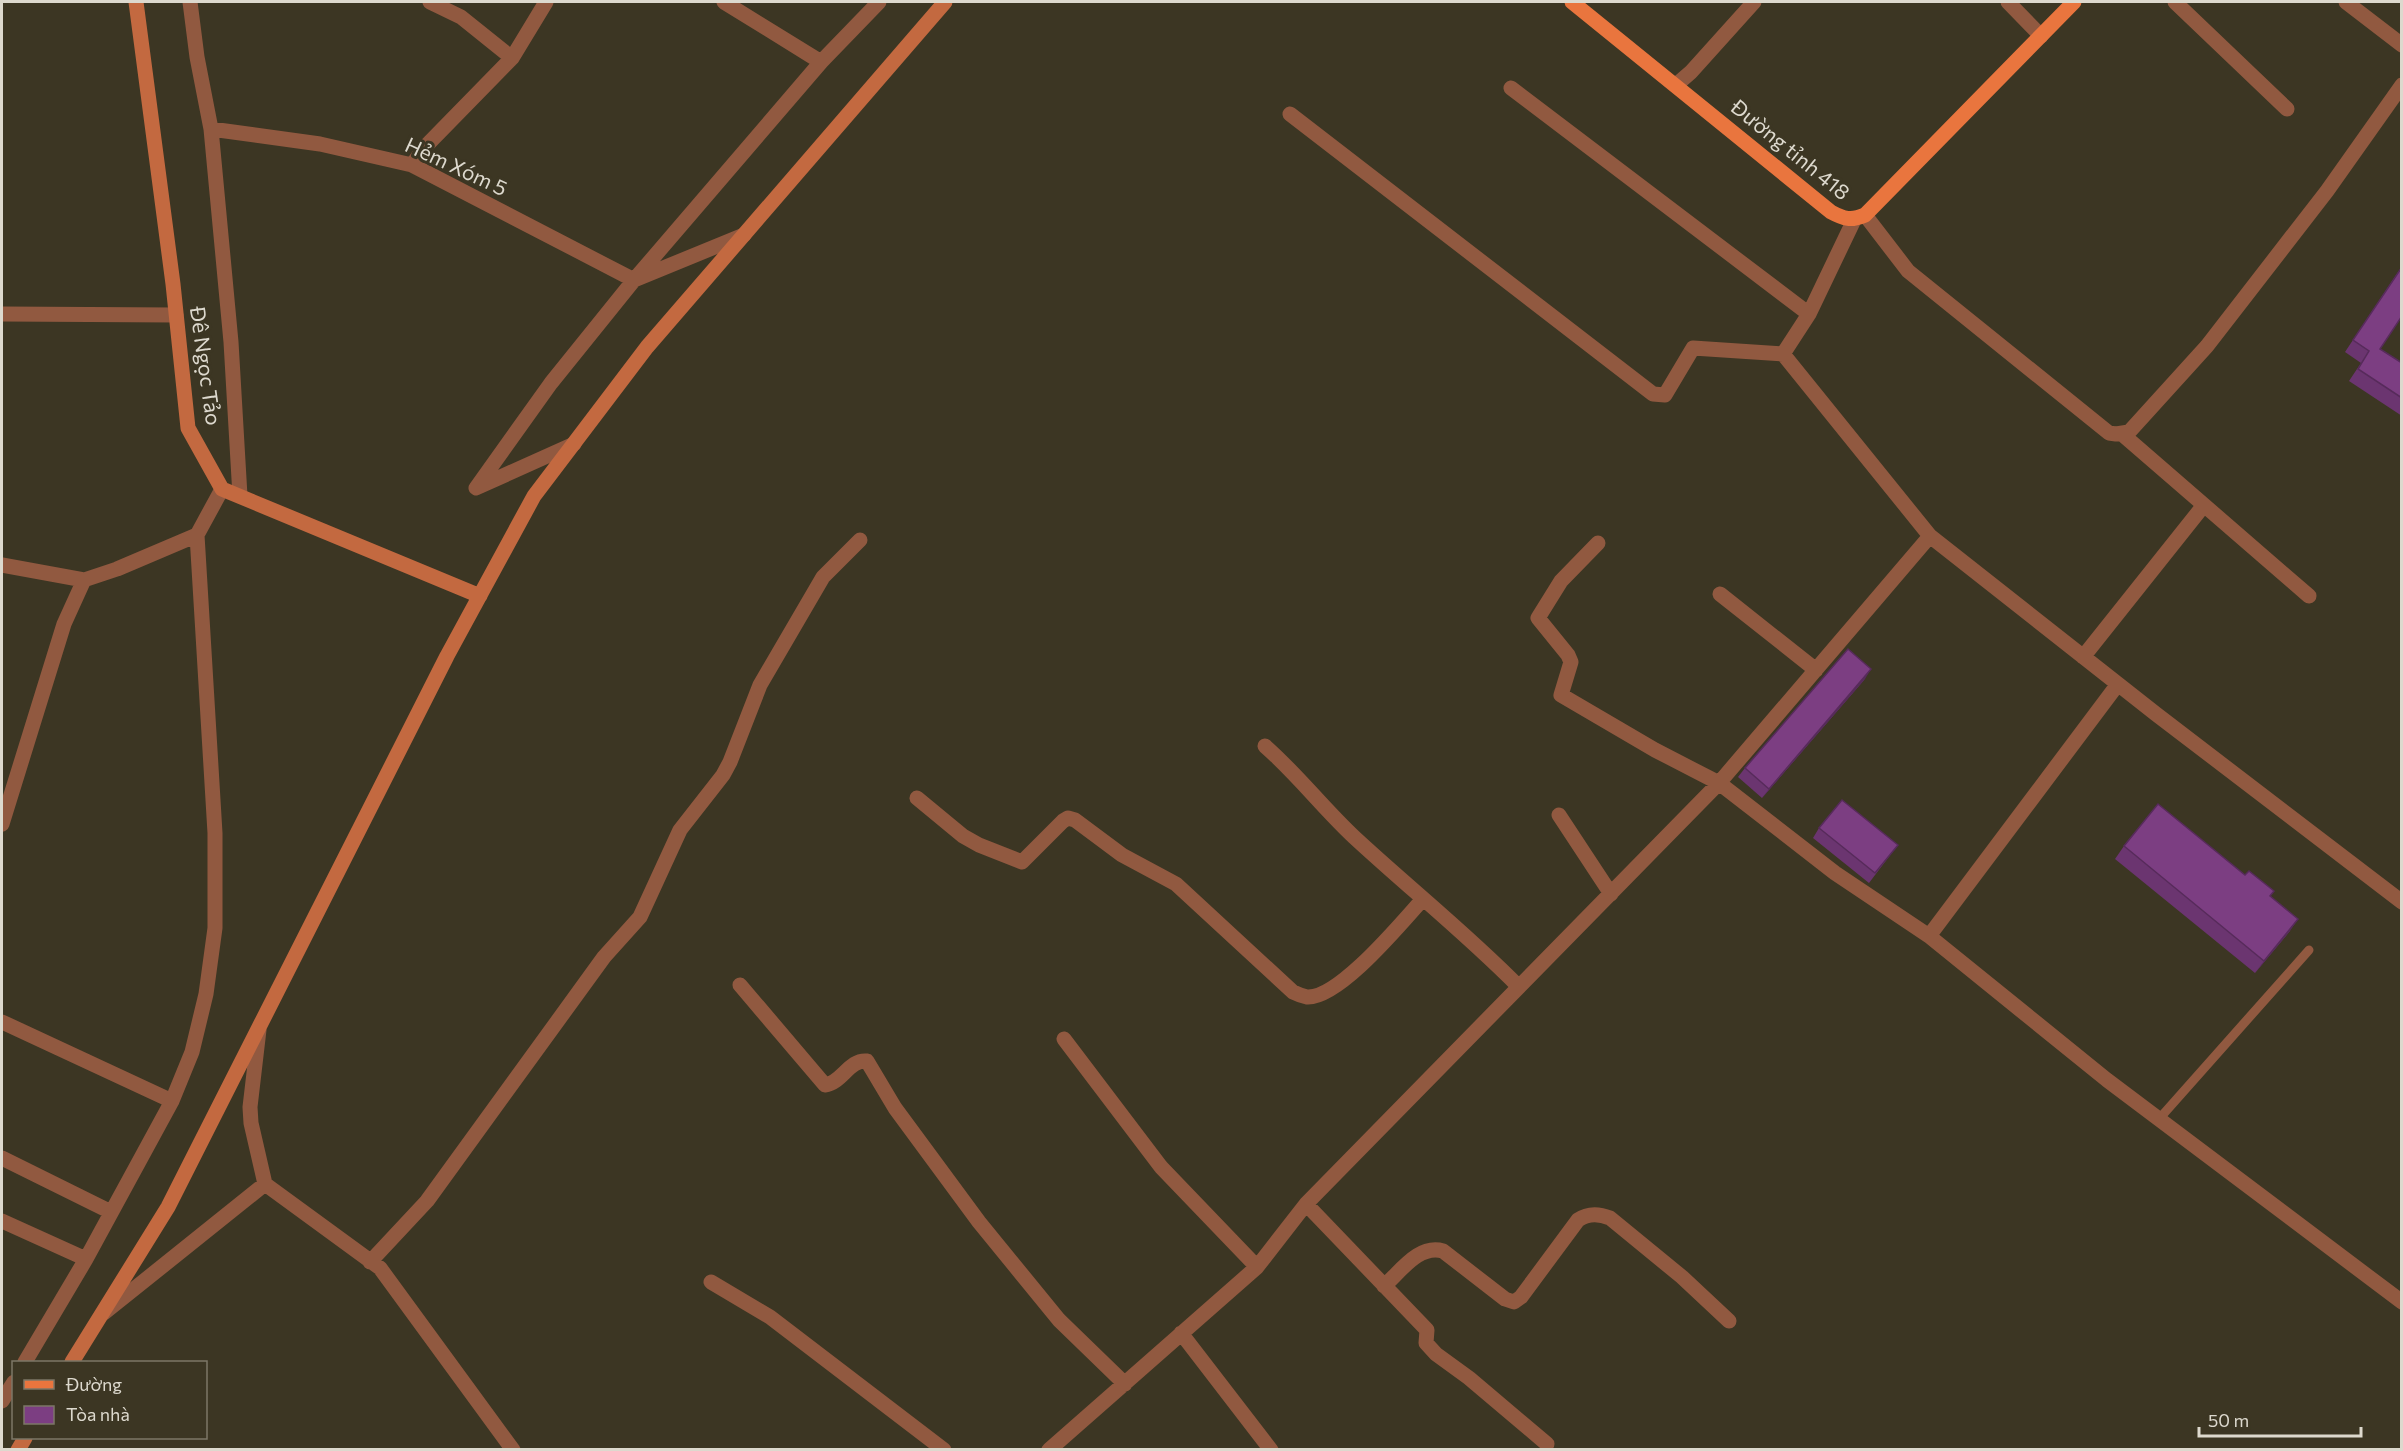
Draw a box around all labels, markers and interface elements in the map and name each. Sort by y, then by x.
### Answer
street label: Đường tỉnh 418 [1726,93,1855,204]
street label: Hẻm Xóm 5 [402,131,512,200]
street label: Đê Ngọc Tảo [186,304,227,427]
legend [12,1361,207,1439]
text: Đường [65,1373,122,1395]
scale bar [2199,1400,2361,1438]
text: Tòa nhà [66,1403,130,1425]
text: 50 m [2208,1409,2249,1431]

